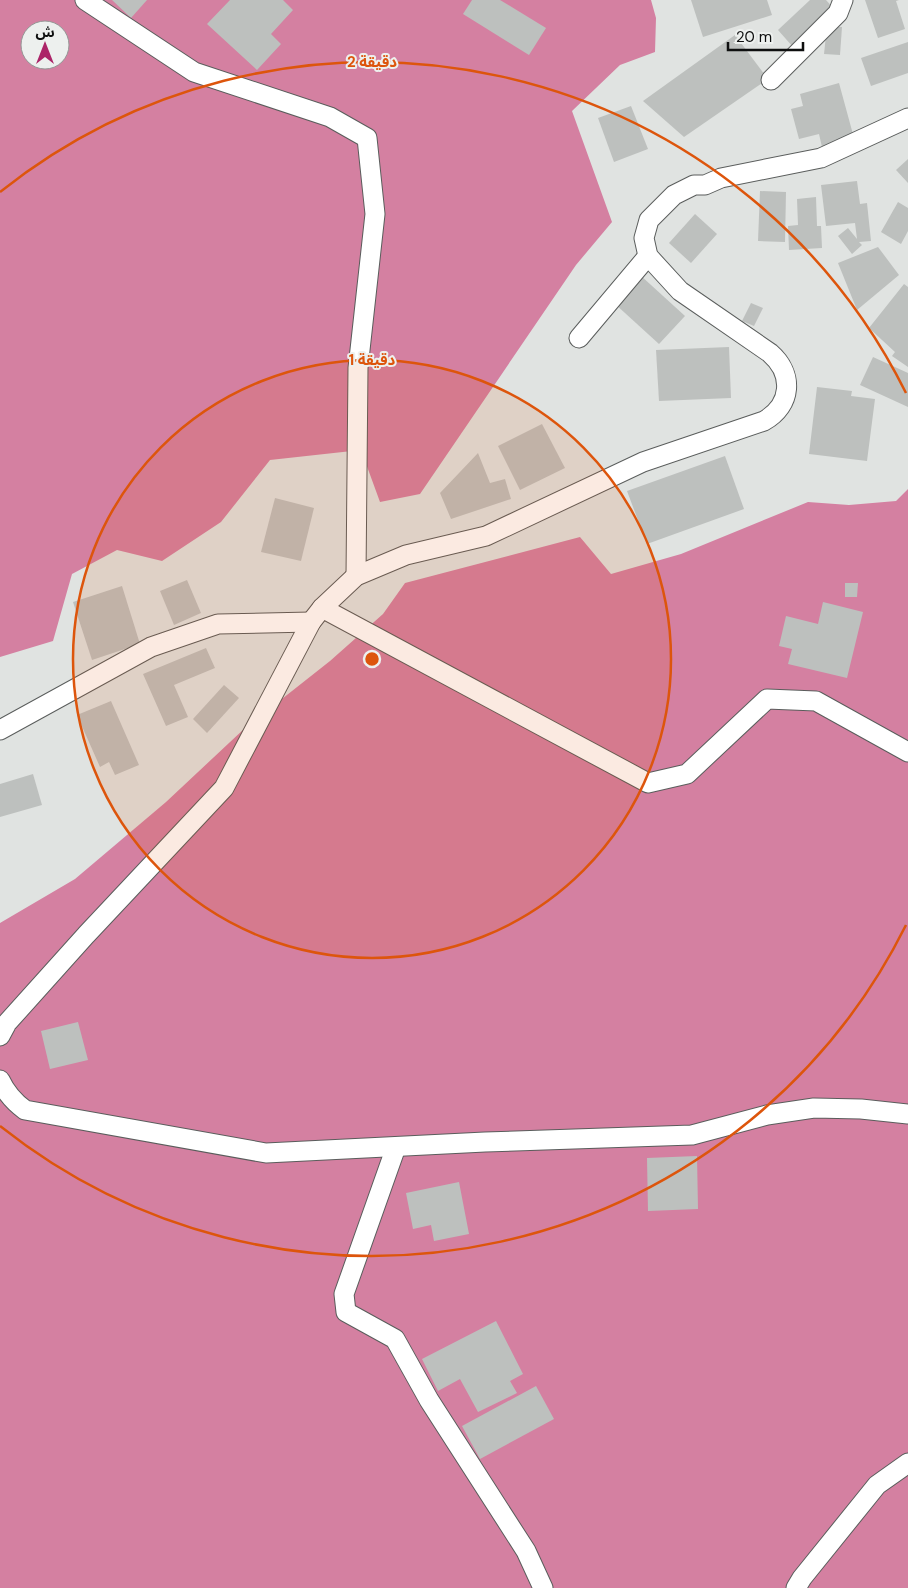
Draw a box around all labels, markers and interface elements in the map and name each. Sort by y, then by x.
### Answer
north arrow [20,20,70,70]
scale bar [728,20,803,52]
text: ش [35,23,55,41]
text: 20 m [736,27,772,47]
text: 2 دقيقة [347,52,397,72]
text: 1 دقيقة [349,350,396,370]
centre of rings [363,650,381,668]

